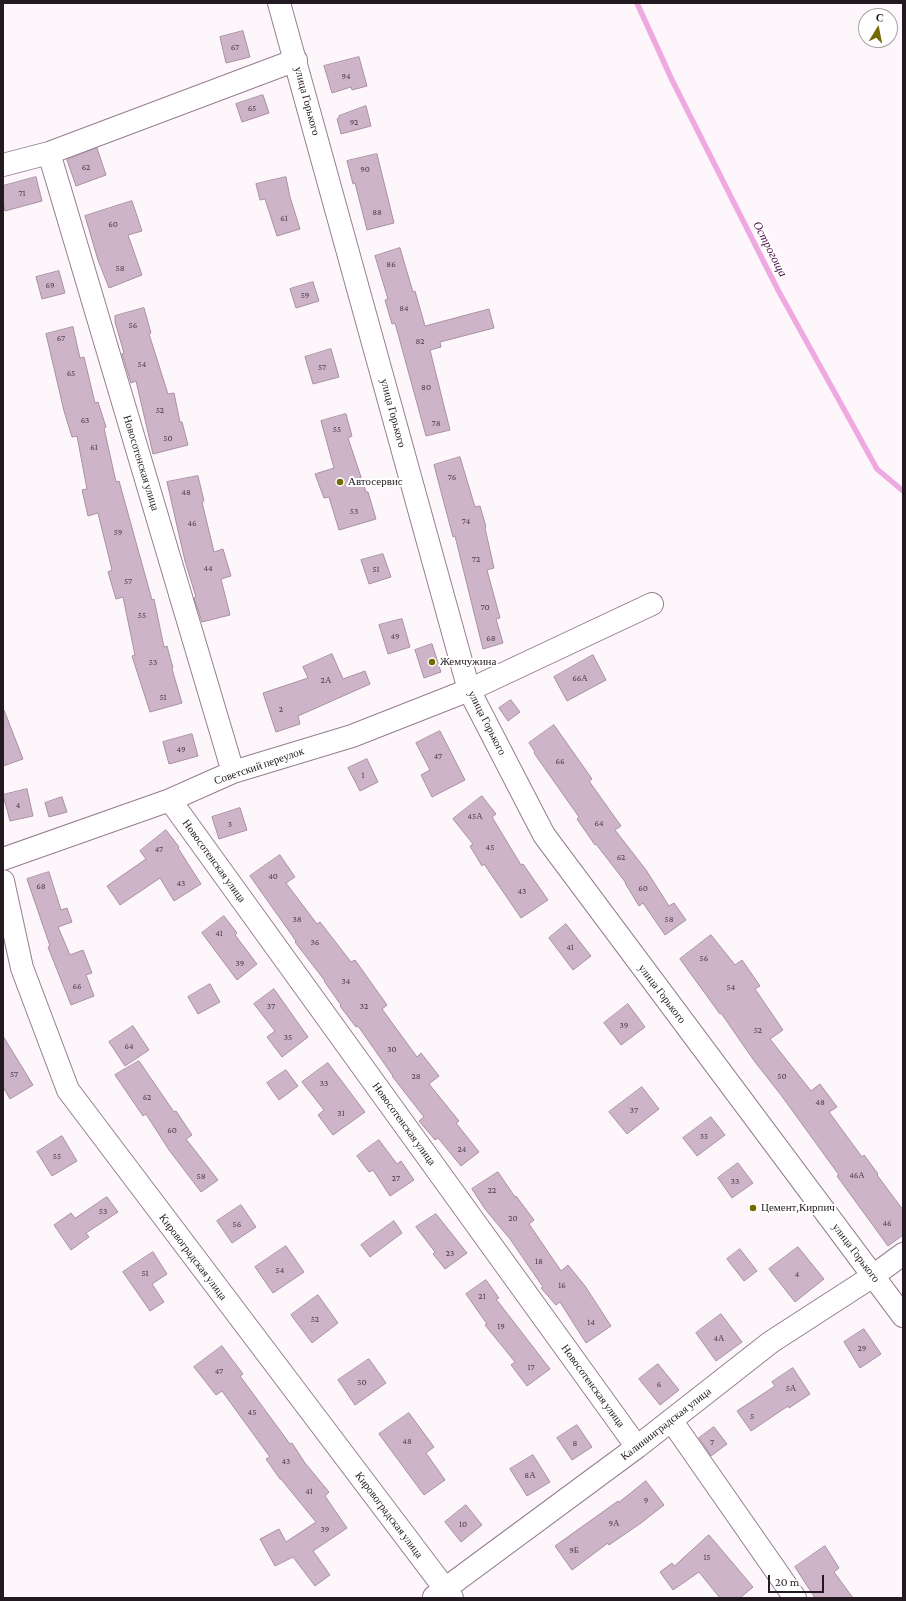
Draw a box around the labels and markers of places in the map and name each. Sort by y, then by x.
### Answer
place label: Автосервис [348,475,403,489]
marker: Автосервис [335,477,345,487]
place label: Жемчужина [440,655,496,669]
marker: Жемчужина [427,657,437,667]
place label: Цемент,Кирпич [761,1201,835,1215]
marker: Цемент,Кирпич [748,1203,758,1213]

